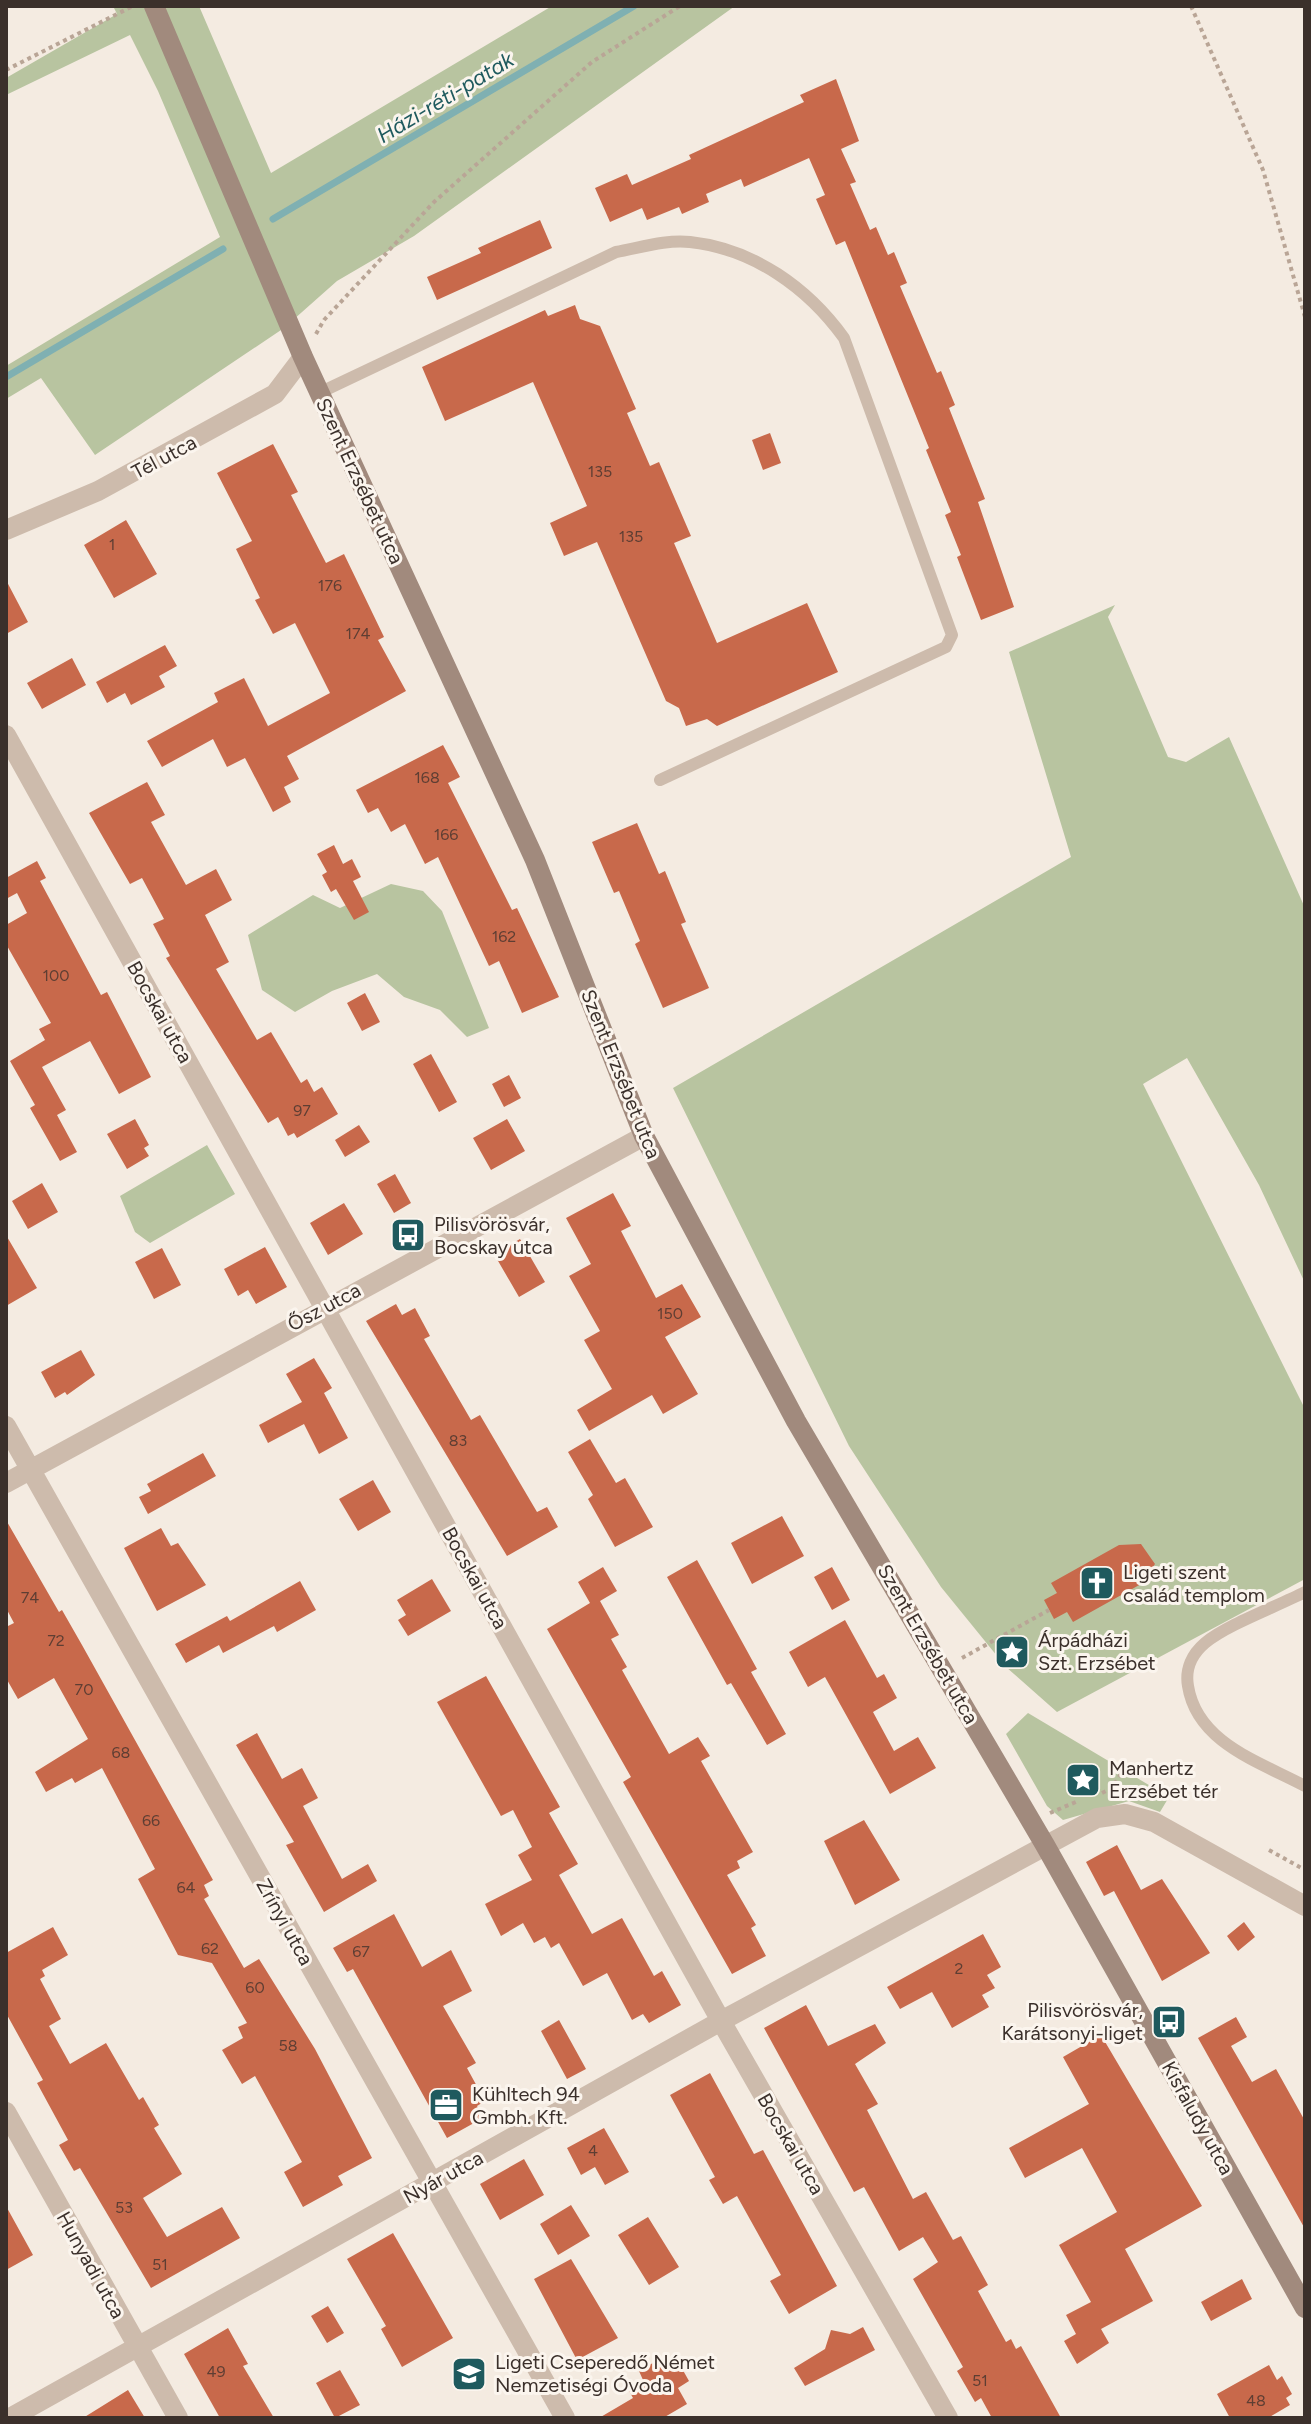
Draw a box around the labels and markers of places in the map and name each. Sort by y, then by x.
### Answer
place label: Pilisvörösvár, Bocskay utca [434,1212,553,1259]
bus stop icon: Pilisvörösvár, Bocskay utca [389,1216,427,1254]
place label: Ligeti szent család templom [1123,1560,1265,1607]
church icon: Ligeti szent család templom [1078,1564,1116,1602]
place label: Árpádházi Szt. Erzsébet [1038,1628,1156,1675]
place icon: Árpádházi Szt. Erzsébet [993,1633,1031,1671]
place label: Manhertz Erzsébet tér [1109,1756,1218,1803]
place icon: Manhertz Erzsébet tér [1064,1761,1102,1799]
place label: Pilisvörösvár, Karátsonyi-liget [1002,1998,1143,2045]
bus stop icon: Pilisvörösvár, Karátsonyi-liget [1150,2003,1188,2041]
place label: Kühltech 94 Gmbh. Kft. [472,2082,580,2129]
office icon: Kühltech 94 Gmbh. Kft. [427,2086,465,2124]
place label: Ligeti Cseperedő Német Nemzetiségi Óvoda [495,2350,715,2397]
school or university icon: Ligeti Cseperedő Német Nemzetiségi Óvoda [450,2355,488,2393]

